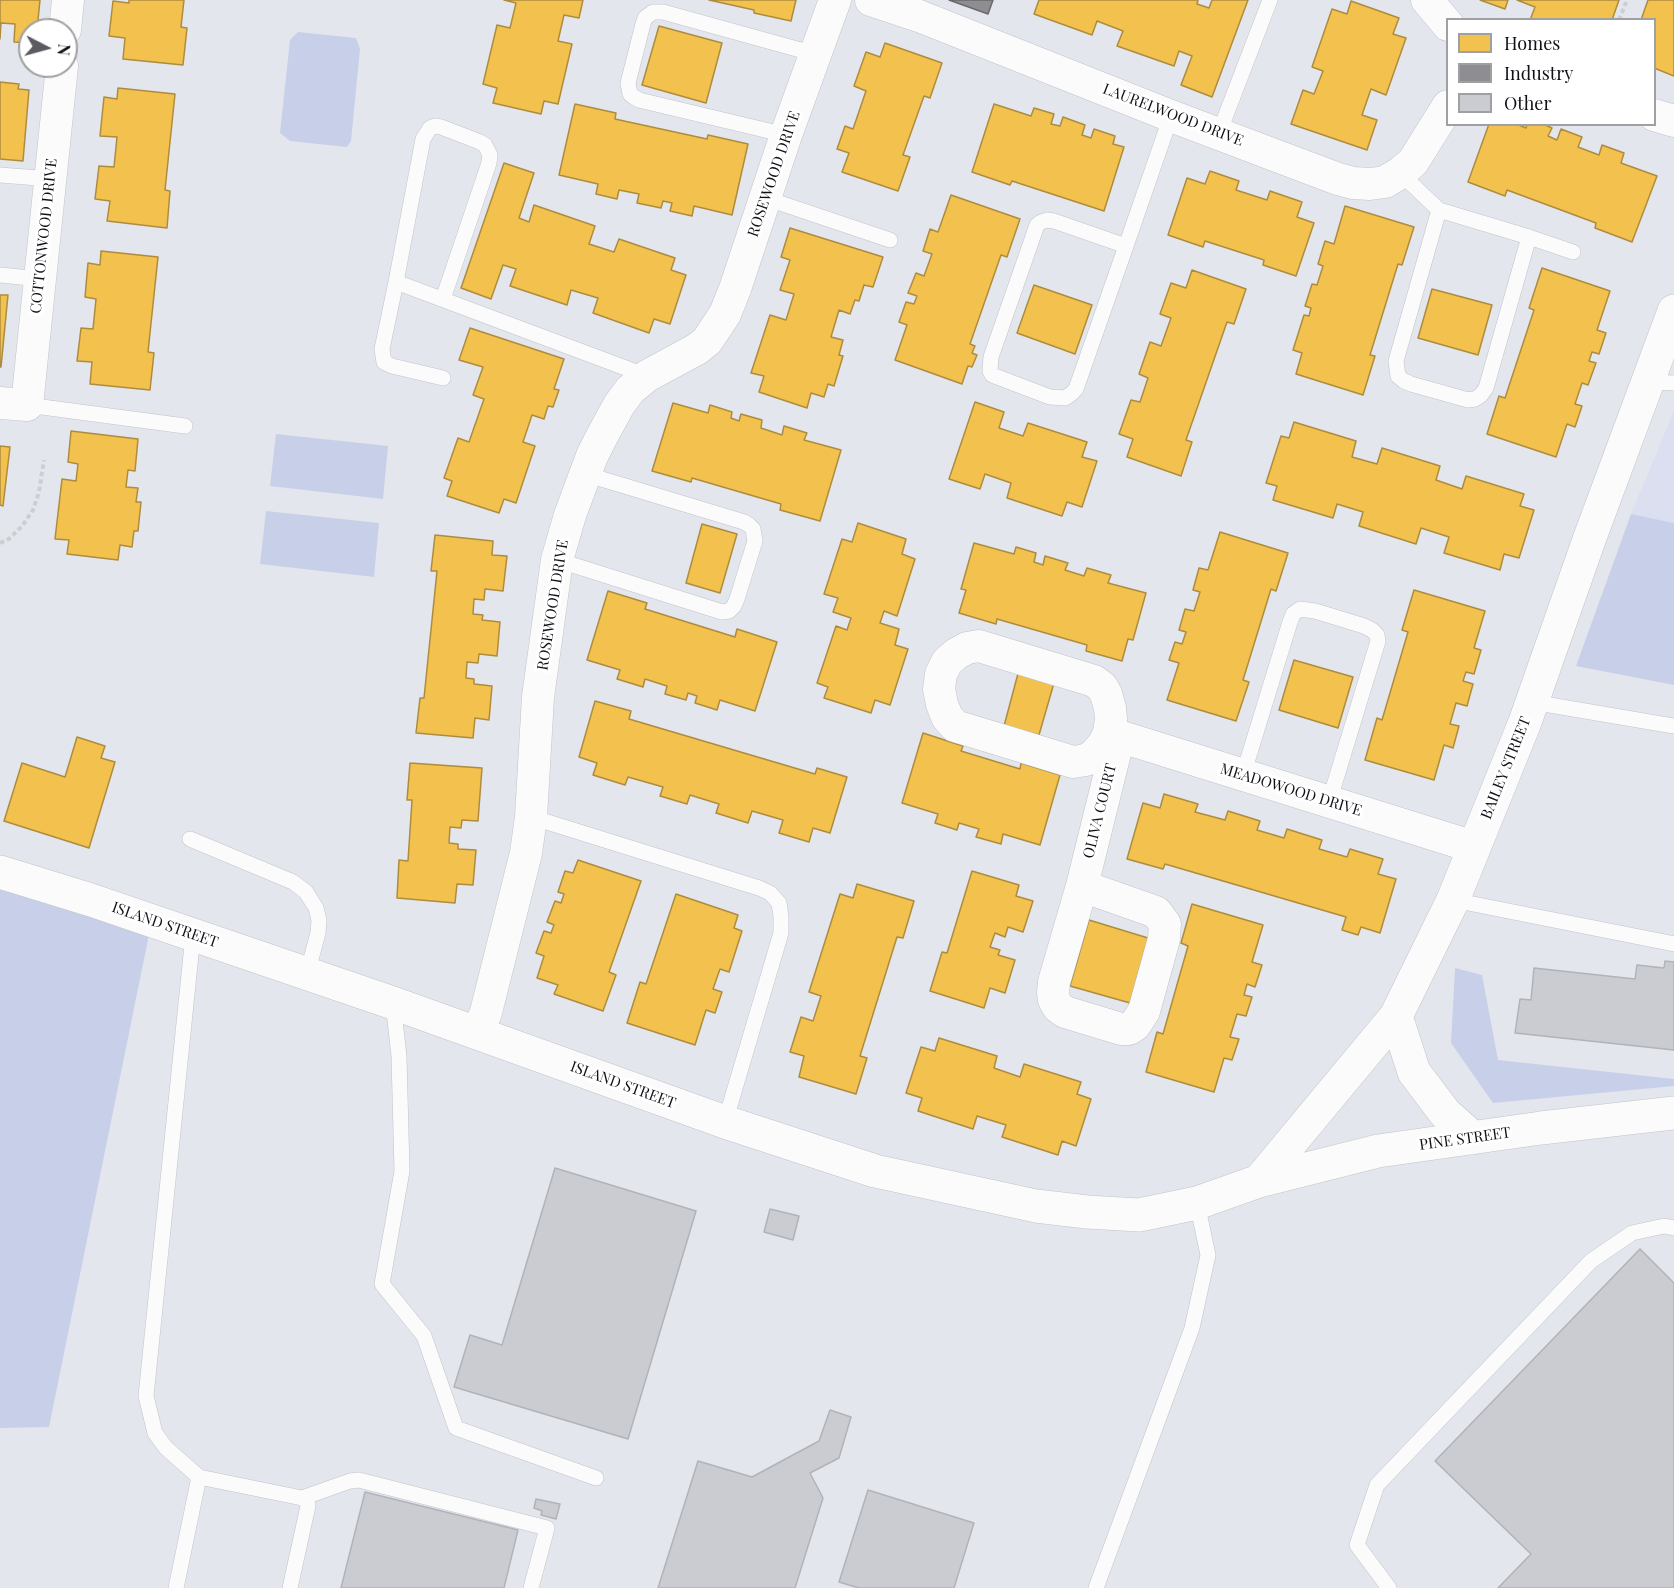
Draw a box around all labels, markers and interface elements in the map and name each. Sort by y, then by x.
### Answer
north arrow [18,18,78,78]
legend [1446,18,1656,126]
text: Homes [1504,31,1560,55]
text: N [53,43,75,57]
text: Industry [1504,61,1573,85]
street label: LAURELWOOD DRIVE [1100,80,1246,150]
text: Other [1504,91,1551,115]
street label: ROSEWOOD DRIVE [744,109,804,239]
street label: COTTONWOOD DRIVE [27,158,61,314]
street label: ROSEWOOD DRIVE [534,538,572,672]
street label: BAILEY STREET [1477,714,1535,822]
street label: MEADOWOOD DRIVE [1218,760,1364,820]
street label: OLIVA COURT [1080,762,1120,860]
street label: ISLAND STREET [110,898,220,952]
street label: ISLAND STREET [568,1058,678,1112]
street label: PINE STREET [1418,1124,1512,1154]

